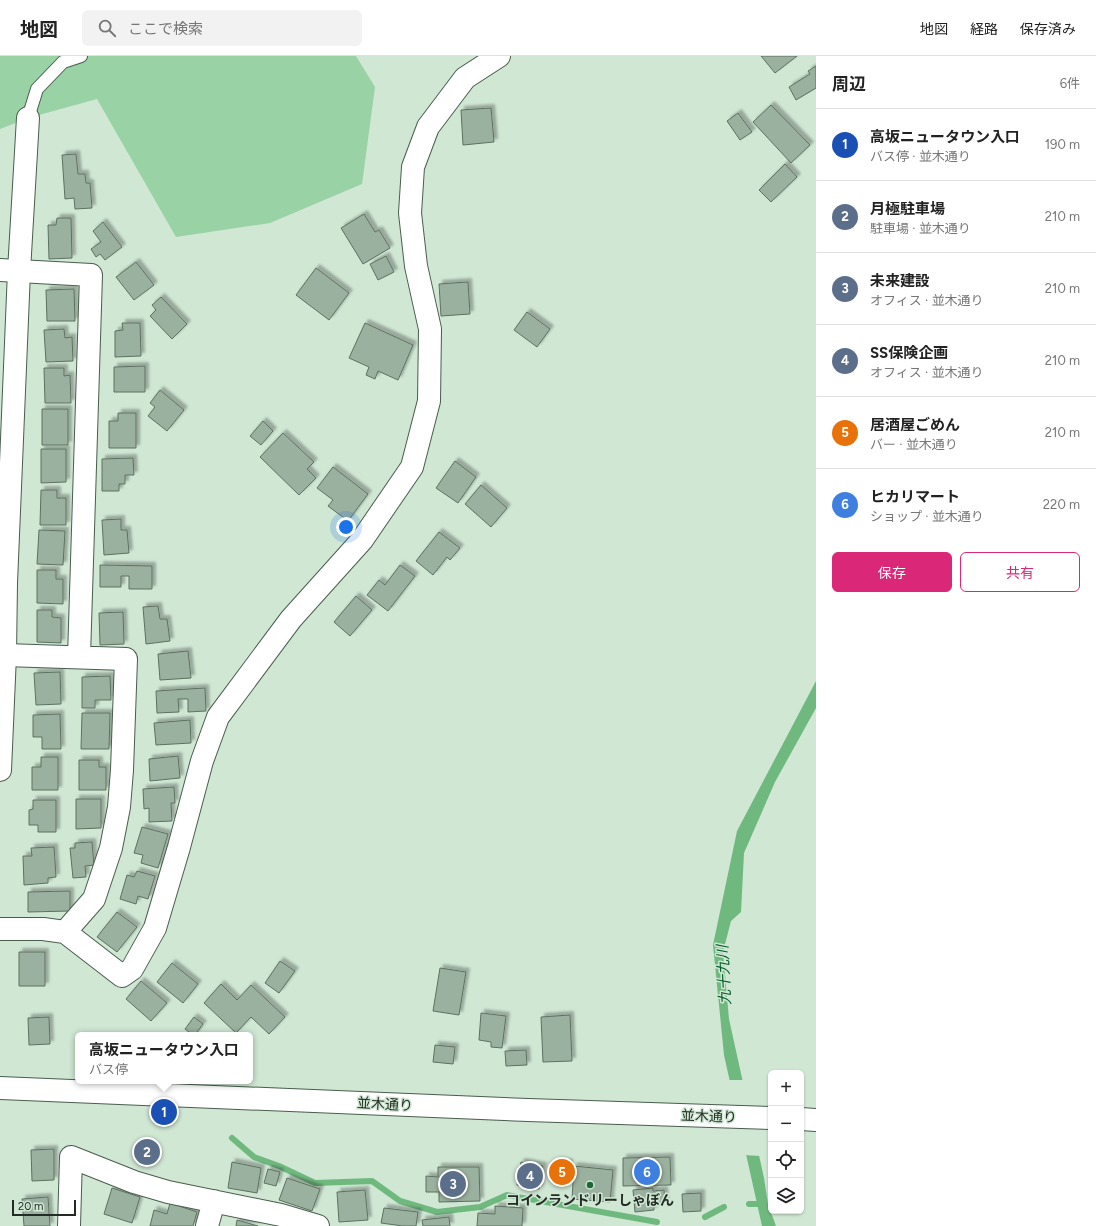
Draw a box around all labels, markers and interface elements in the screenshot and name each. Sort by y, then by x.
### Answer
search box [82,10,362,46]
icon: search [96,17,118,39]
text: 地図 [20,18,58,41]
text: ここで検索 [128,20,203,38]
text: 地図 [920,21,948,38]
text: 経路 [970,21,998,38]
text: 保存済み [1020,21,1076,38]
text: 周辺 [832,74,866,94]
text: 6件 [1060,76,1080,91]
text: 高坂ニュータウン入口 [870,128,1020,146]
text: 1 [842,137,848,152]
text: 190 m [1045,137,1080,152]
text: バス停 · 並木通り [870,149,971,164]
text: 月極駐車場 [870,200,945,218]
text: 2 [841,209,849,224]
text: 210 m [1045,209,1080,224]
text: 駐車場 · 並木通り [870,221,971,236]
text: 未来建設 [870,272,930,290]
text: 3 [841,281,849,296]
text: 210 m [1045,281,1080,296]
text: オフィス · 並木通り [870,293,983,308]
text: SS保険企画 [870,344,948,362]
text: 4 [841,353,849,368]
text: 210 m [1045,353,1080,368]
text: オフィス · 並木通り [870,365,983,380]
text: 居酒屋ごめん [870,416,960,434]
text: 5 [841,425,849,440]
text: 210 m [1045,425,1080,440]
text: バー · 並木通り [870,437,958,452]
text: ヒカリマート [870,488,960,506]
text: 6 [841,497,849,512]
text: 220 m [1043,497,1080,512]
text: ショップ · 並木通り [870,509,984,524]
your location [336,517,356,537]
button: 保存 [832,552,952,592]
button: 共有 [960,552,1080,592]
water label: 九十九川 [713,943,735,1005]
popup [75,1032,253,1084]
text: 高坂ニュータウン入口 [89,1041,239,1059]
text: バス停 [89,1062,128,1077]
map controls [768,1070,804,1214]
button: + [768,1070,804,1106]
street label: 並木通り [357,1095,413,1114]
pin: 1 [151,1097,177,1127]
button: − [768,1106,804,1142]
street label: 並木通り [681,1107,737,1126]
pin: 2 [134,1137,160,1167]
button: locate [768,1142,804,1178]
pin: 5 [549,1157,575,1187]
pin: 6 [634,1157,660,1187]
pin: 4 [517,1161,543,1191]
pin: 3 [440,1169,466,1199]
button: layers [768,1178,804,1214]
marker: コインランドリーしゃぼん [585,1180,595,1190]
place label: コインランドリーしゃぼん [506,1192,674,1209]
scale bar [12,1198,76,1217]
text: 20 m [18,1200,43,1213]

